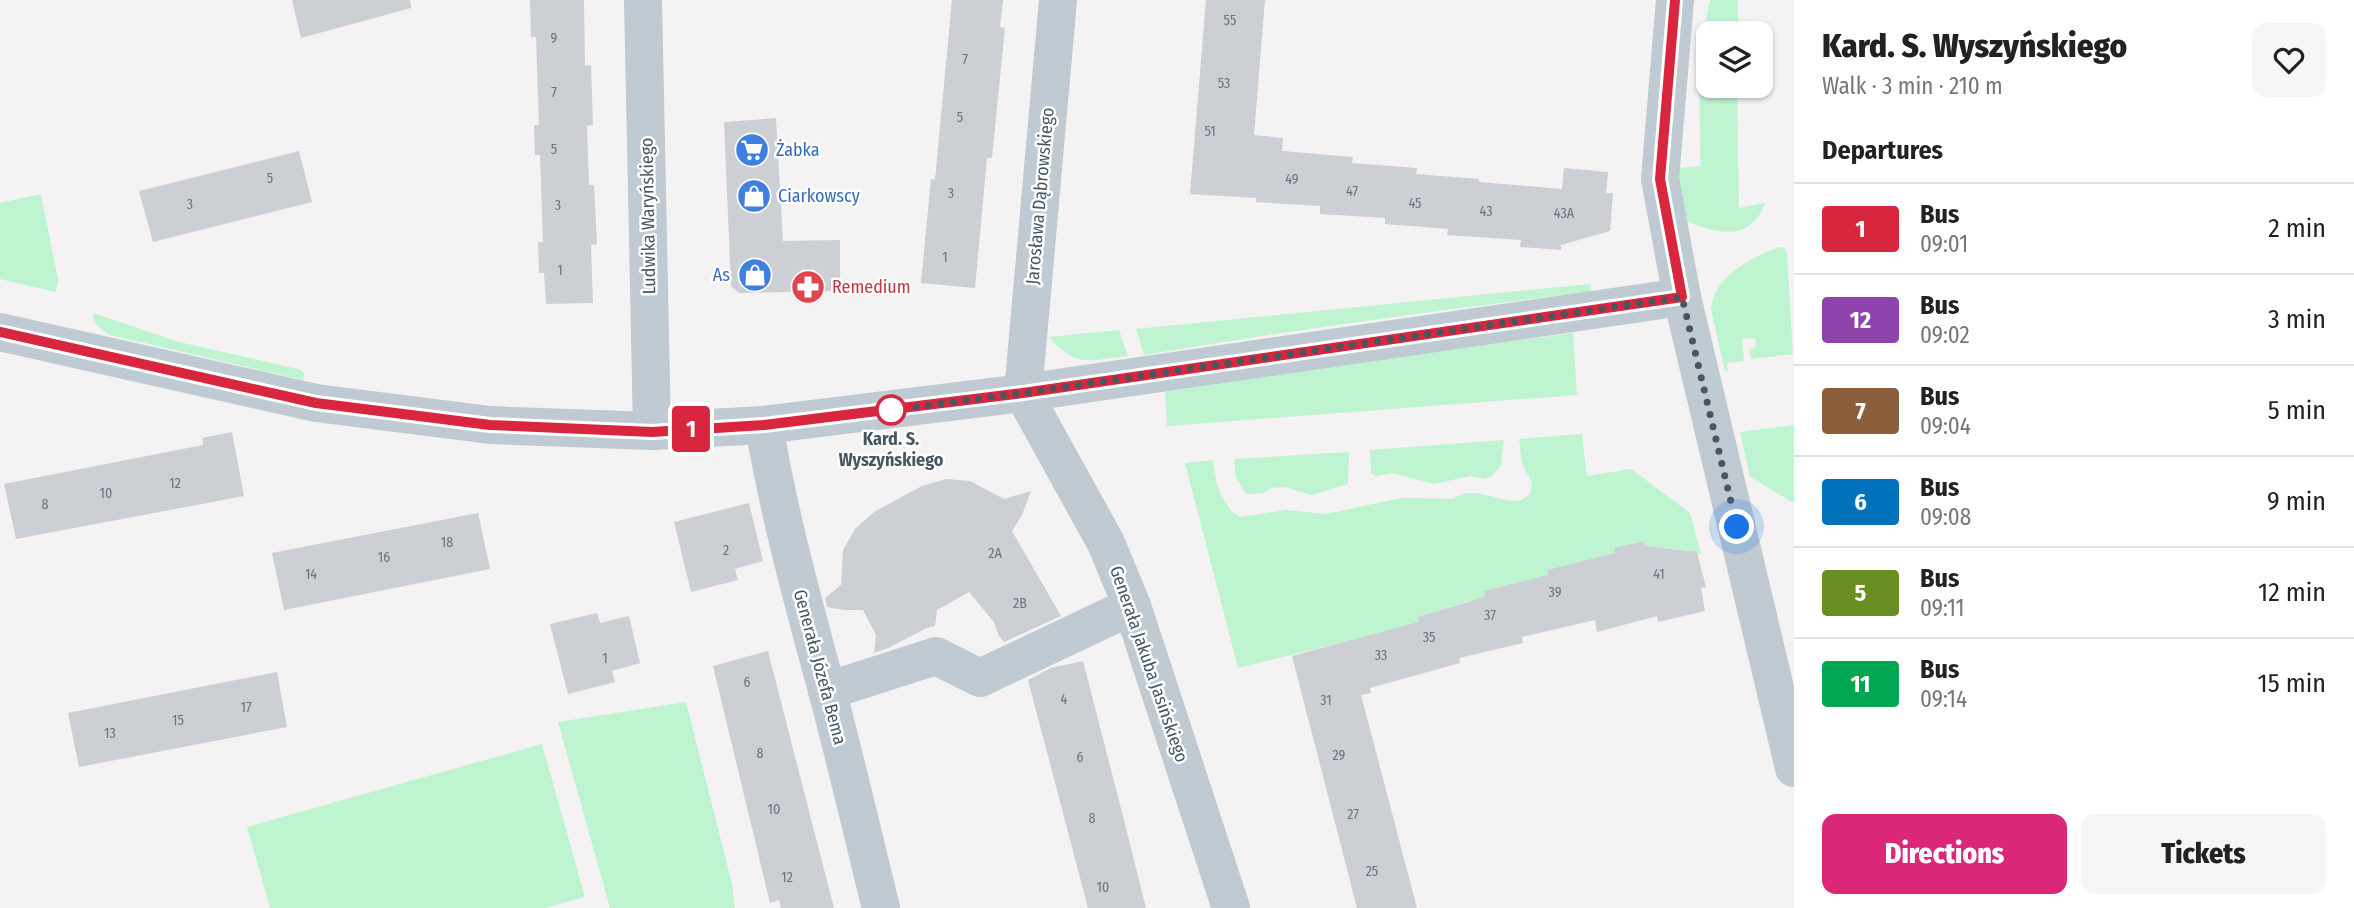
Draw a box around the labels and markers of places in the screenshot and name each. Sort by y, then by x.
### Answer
supermarket icon: Żabka [733,131,771,169]
place label: Żabka [776,139,820,161]
shop icon: Ciarkowscy [735,177,773,215]
place label: Ciarkowscy [778,185,860,207]
shop icon: As [736,256,774,294]
place label: As [713,264,730,286]
pharmacy icon: Remedium [789,268,827,306]
place label: Remedium [832,276,911,298]
marker: Kard. S. Wyszyńskiego [876,395,906,425]
place label: Kard. S. Wyszyńskiego [839,428,944,471]

